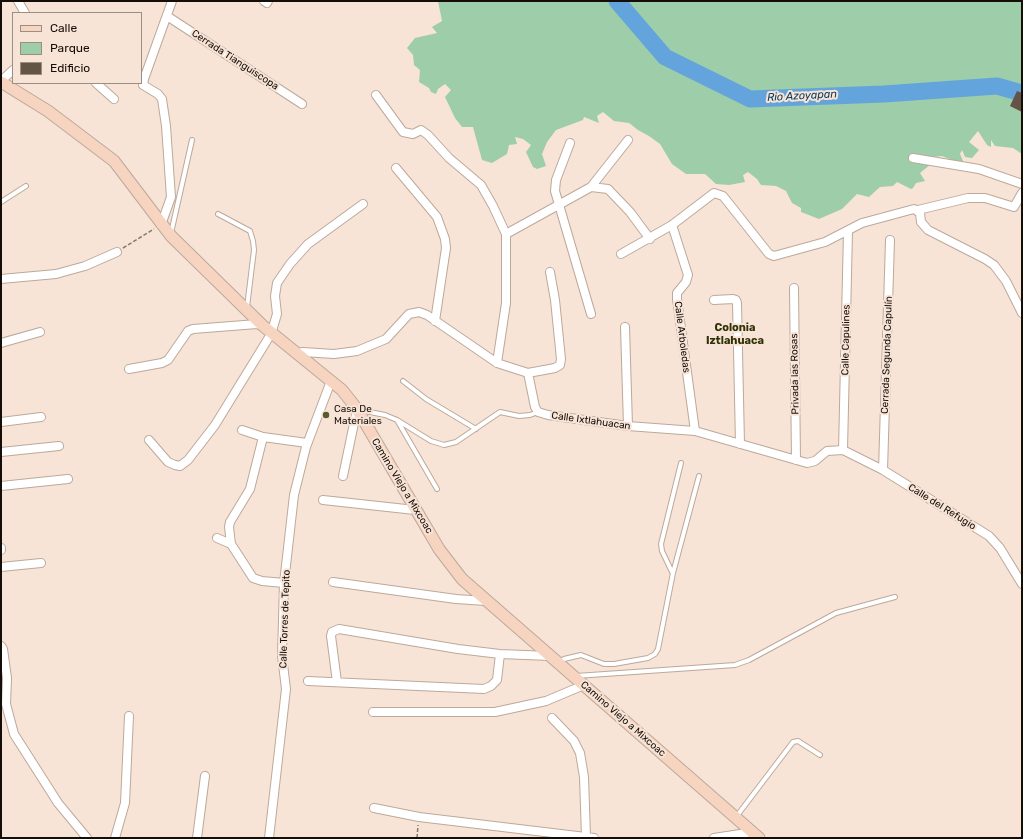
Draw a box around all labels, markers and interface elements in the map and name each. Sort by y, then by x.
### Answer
legend [12,12,142,84]
text: Calle [50,21,77,35]
street label: Cerrada Tianguiscopa [189,27,281,93]
text: Parque [50,41,90,55]
text: Edificio [50,61,90,75]
water label: Rio Azoyapan [767,88,837,104]
street label: Cerrada Segunda Capulín [879,296,895,414]
street label: Calle Arboledas [672,301,692,373]
street label: Calle Capulines [839,304,853,376]
district label: Colonia Iztlahuaca [706,321,764,347]
street label: Privada las Rosas [788,333,802,415]
place label: Casa De Materiales [334,403,382,426]
marker: Casa De Materiales [321,410,331,420]
street label: Calle Ixtlahuacan [551,410,631,432]
street label: Camino Viejo a Mixcoac [369,436,435,536]
street label: Calle del Refugio [906,481,978,533]
street label: Calle Torres de Tepito [277,569,293,669]
street label: Camino Viejo a Mixcoac [578,679,668,759]

